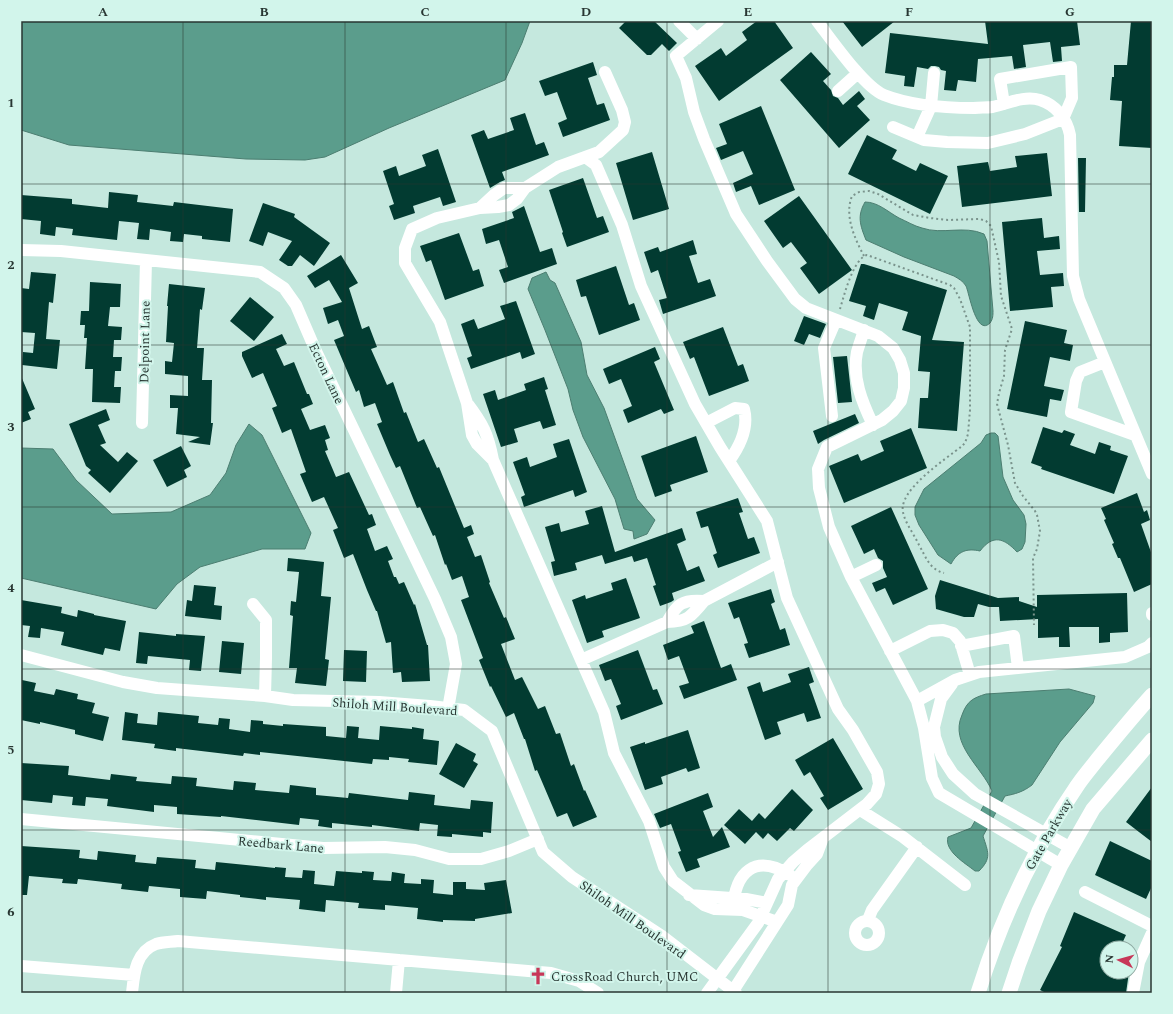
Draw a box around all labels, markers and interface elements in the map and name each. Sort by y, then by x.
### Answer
text: A [98,2,108,22]
text: B [259,2,269,22]
text: C [420,2,430,22]
text: D [581,2,591,22]
text: E [744,2,753,22]
text: F [905,2,913,22]
text: G [1065,2,1075,22]
text: 1 [7,93,15,113]
text: 2 [7,255,15,275]
street label: Delpoint Lane [134,301,156,383]
street label: Ecton Lane [303,339,349,407]
text: 3 [7,417,15,437]
text: 4 [7,578,15,598]
street label: Shiloh Mill Boulevard [332,693,458,721]
text: 5 [7,740,15,760]
street label: Gate Parkway [1020,794,1078,874]
street label: Reedbark Lane [237,831,325,859]
street label: Shiloh Mill Boulevard [575,876,690,964]
text: 6 [7,902,15,922]
north arrow [1099,940,1139,980]
text: N [1101,954,1118,964]
church icon: CrossRoad Church, UMC [528,966,548,986]
place label: CrossRoad Church, UMC [551,967,698,987]

